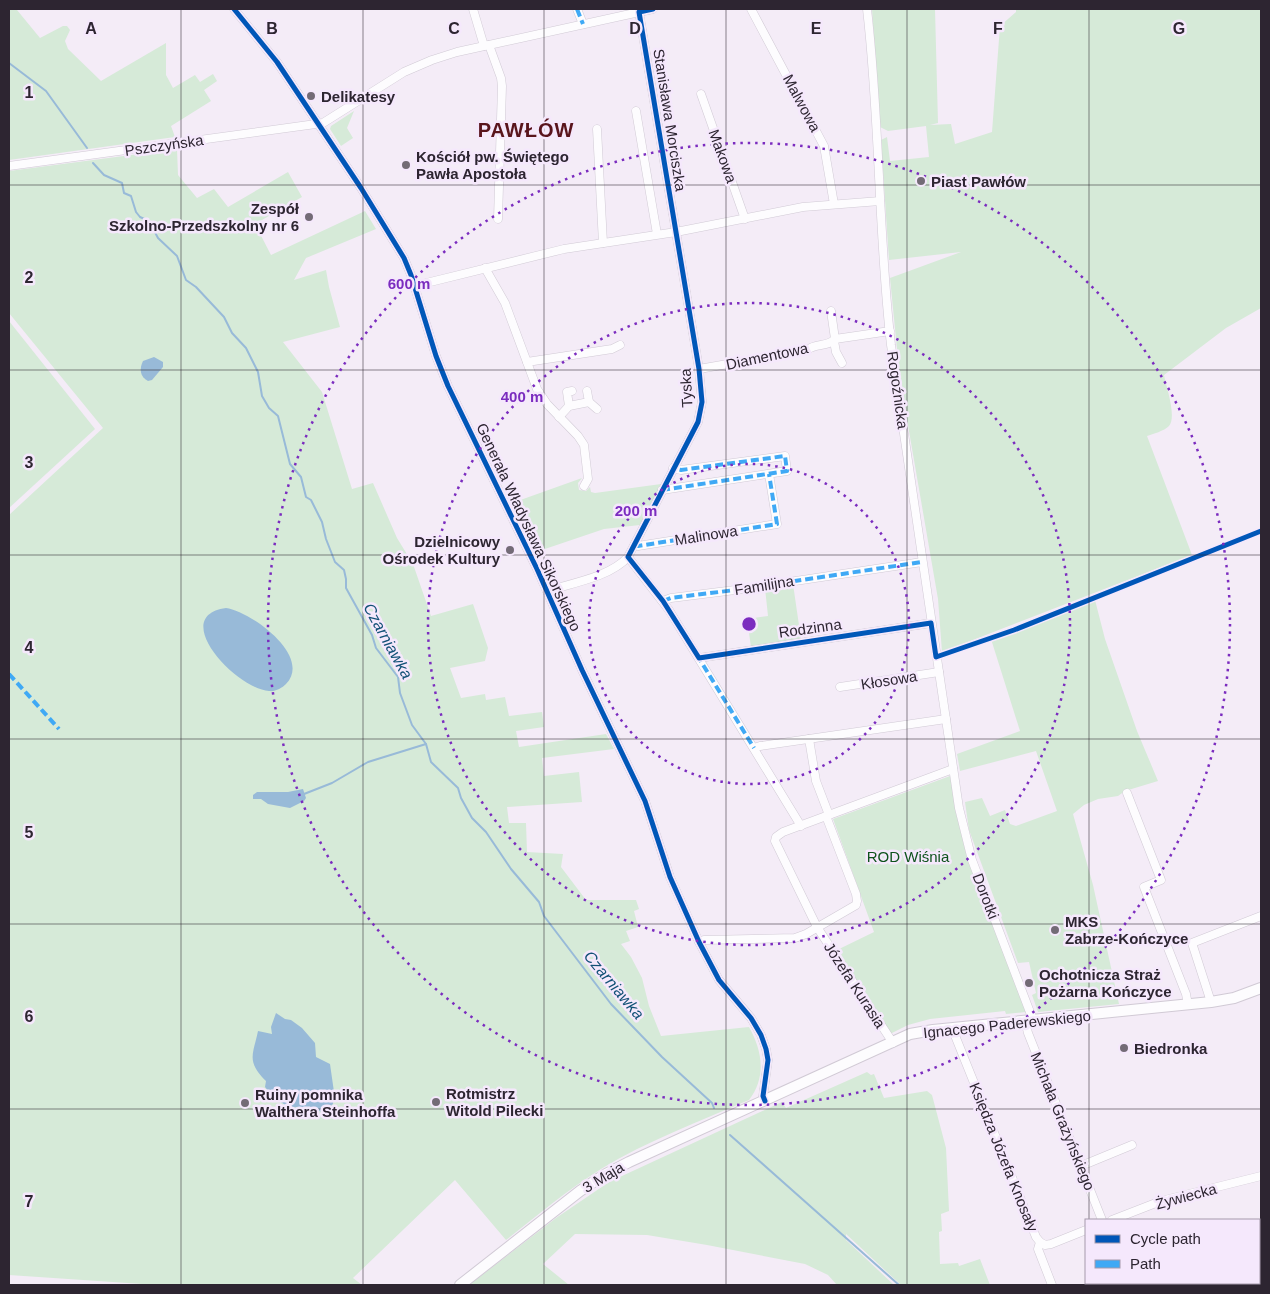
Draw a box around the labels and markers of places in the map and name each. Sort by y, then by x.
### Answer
place label: Delikatesy [321,88,396,105]
marker: Delikatesy [305,90,317,102]
place label: Kościół pw. Świętego Pawła Apostoła [416,148,569,182]
marker: Kościół pw. Świętego Pawła Apostoła [400,159,412,171]
place label: Piast Pawłów [931,173,1026,190]
marker: Piast Pawłów [915,175,927,187]
place label: Zespół Szkolno-Przedszkolny nr 6 [109,200,300,234]
marker: Zespół Szkolno-Przedszkolny nr 6 [303,211,315,223]
place label: Dzielnicowy Ośrodek Kultury [382,533,501,567]
marker: Dzielnicowy Ośrodek Kultury [504,544,516,556]
centre of rings [740,615,758,633]
place label: MKS Zabrze-Kończyce [1065,913,1188,947]
marker: MKS Zabrze-Kończyce [1049,924,1061,936]
place label: Ochotnicza Straż Pożarna Kończyce [1039,966,1172,1000]
marker: Ochotnicza Straż Pożarna Kończyce [1023,977,1035,989]
place label: Biedronka [1134,1040,1208,1057]
marker: Biedronka [1118,1042,1130,1054]
place label: Rotmistrz Witold Pilecki [446,1085,543,1119]
place label: Ruiny pomnika Walthera Steinhoffa [255,1086,396,1120]
marker: Rotmistrz Witold Pilecki [430,1096,442,1108]
marker: Ruiny pomnika Walthera Steinhoffa [239,1097,251,1109]

